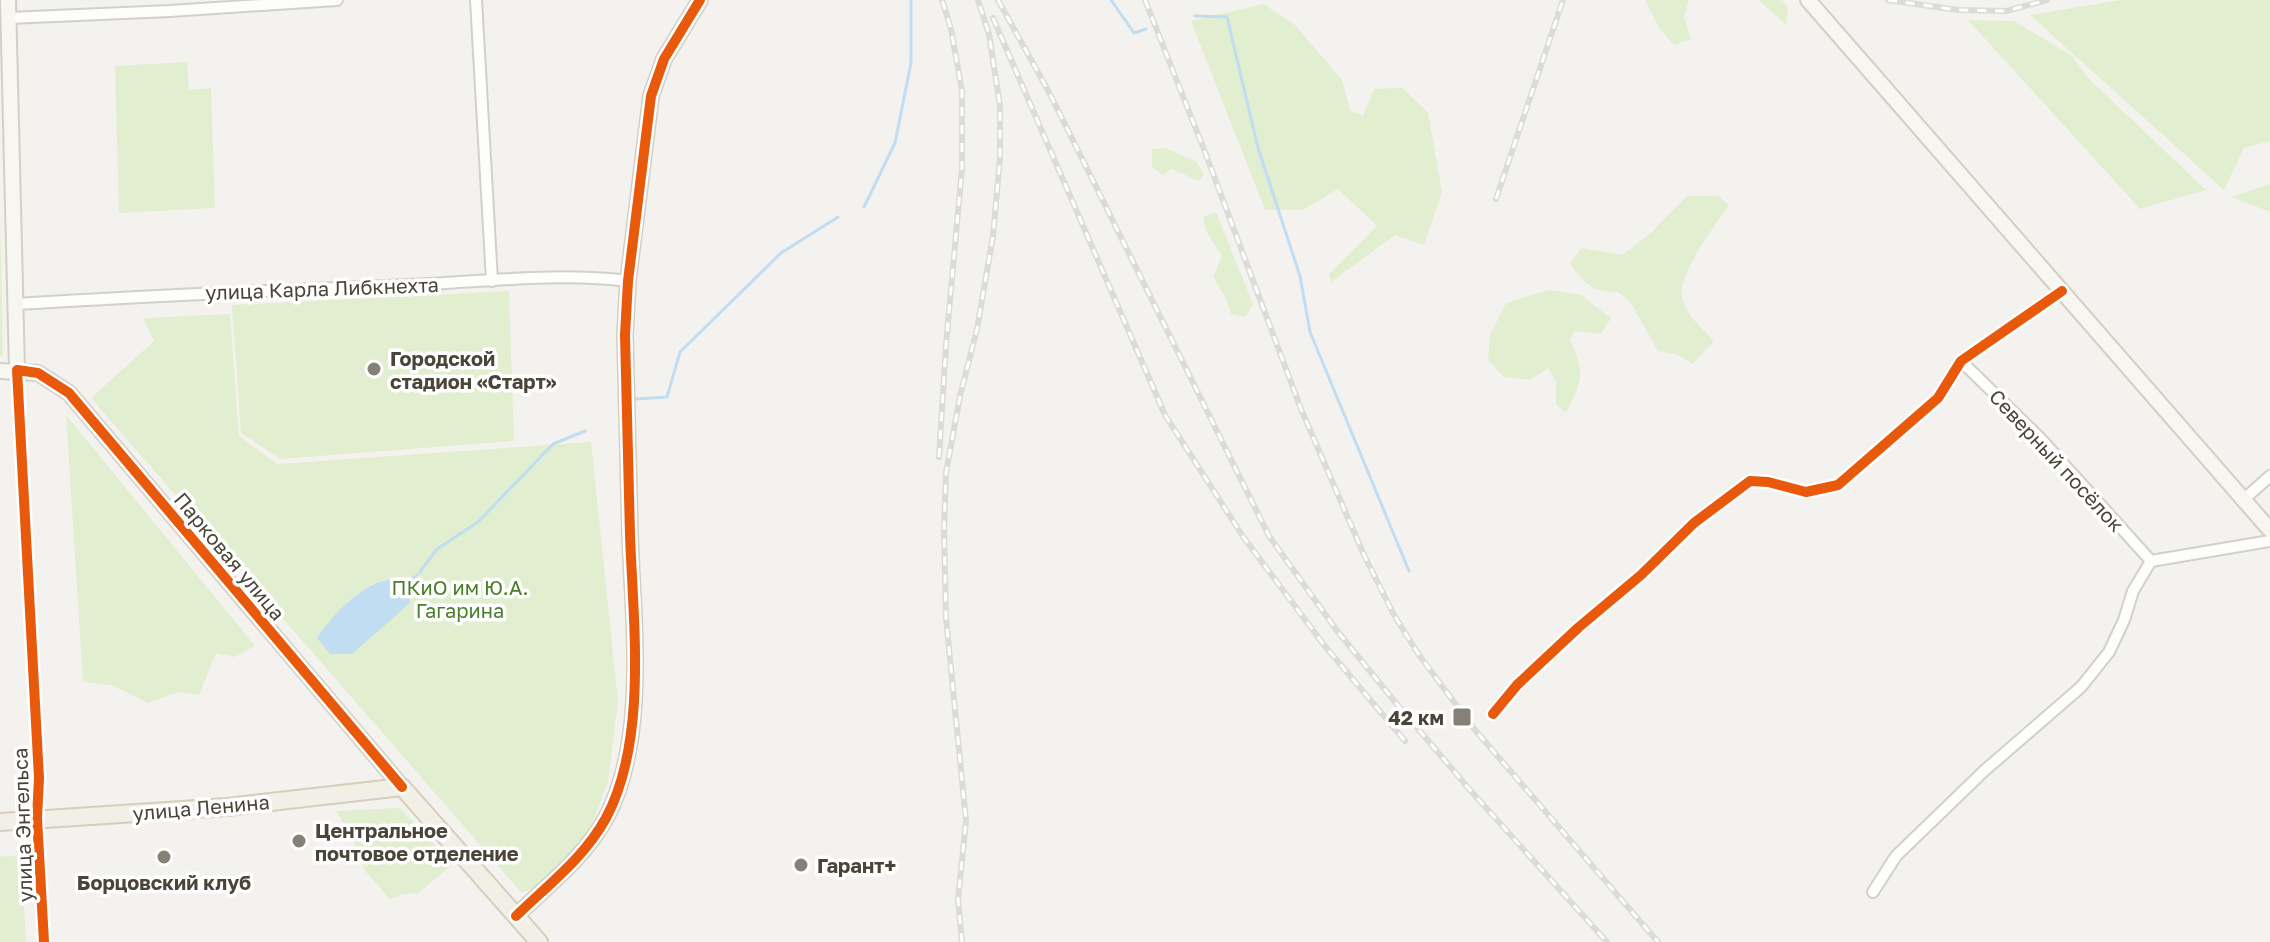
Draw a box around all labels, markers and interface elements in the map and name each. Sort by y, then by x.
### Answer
street label: улица Карла Либкнехта [205,272,439,304]
place label: Городской стадион «Старт» [390,346,557,393]
marker: Городской стадион «Старт» [365,360,383,378]
street label: Северный посёлок [1985,384,2129,536]
street label: Парковая улица [170,487,290,625]
park label: ПКиО им Ю.А. Гагарина [392,575,529,622]
place label: 42 км [1388,705,1444,729]
marker: 42 км [1451,706,1473,728]
street label: улица Энгельса [7,747,37,903]
street label: улица Ленина [132,789,270,825]
place label: Центральное почтовое отделение [315,818,519,865]
marker: Центральное почтовое отделение [290,832,308,850]
marker: Борцовский клуб [155,848,173,866]
place label: Гарант+ [817,853,896,877]
marker: Гарант+ [792,856,810,874]
place label: Борцовский клуб [77,870,251,894]

